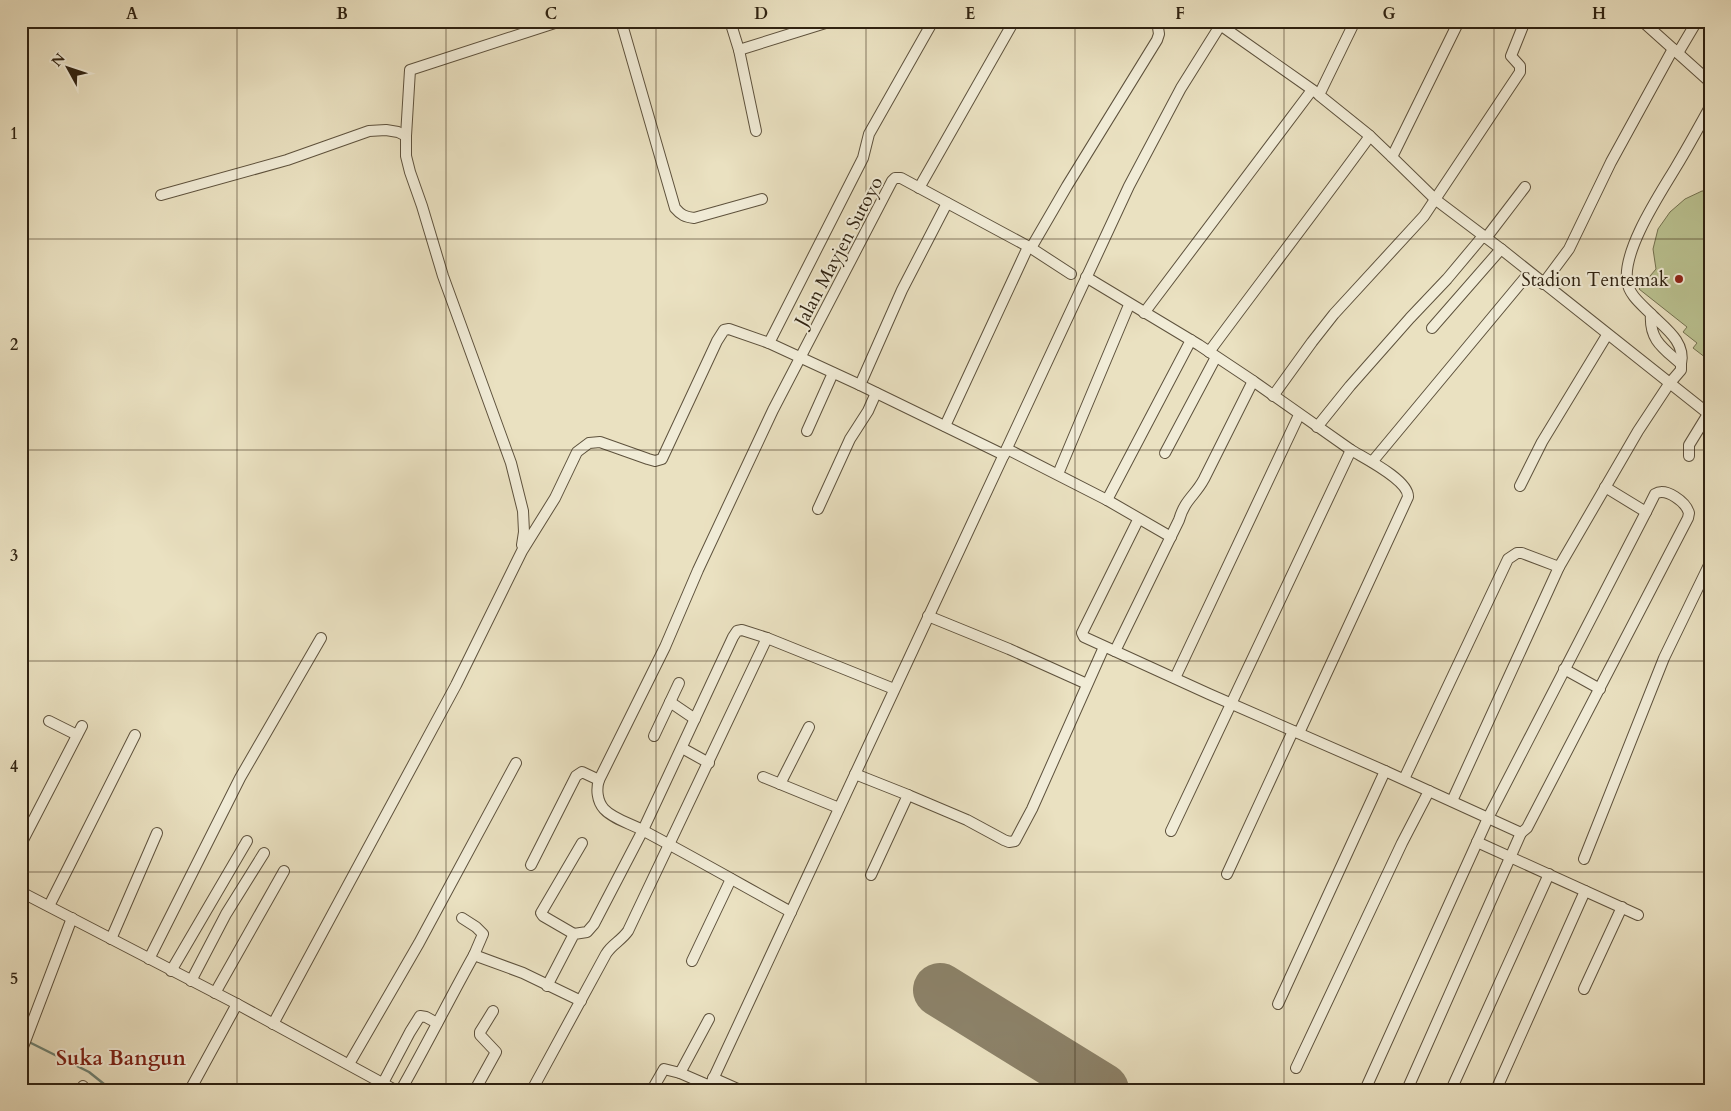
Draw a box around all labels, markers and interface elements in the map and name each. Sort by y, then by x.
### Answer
text: A [126,3,138,25]
text: B [336,3,348,25]
text: C [545,3,557,25]
text: D [754,3,768,25]
text: E [965,3,975,25]
text: F [1175,3,1185,25]
text: G [1382,3,1396,25]
text: H [1592,3,1606,25]
north arrow [42,42,92,92]
text: N [47,49,70,71]
text: 1 [10,123,18,145]
street label: Jalan Mayjen Sutoyo [787,172,889,334]
place label: Stadion Tentemak [1521,267,1670,293]
marker: Stadion Tentemak [1673,273,1685,285]
text: 2 [10,334,18,356]
text: 3 [10,545,18,567]
text: 4 [10,756,18,778]
text: 5 [10,968,18,990]
district label: Suka Bangun [56,1044,187,1073]

